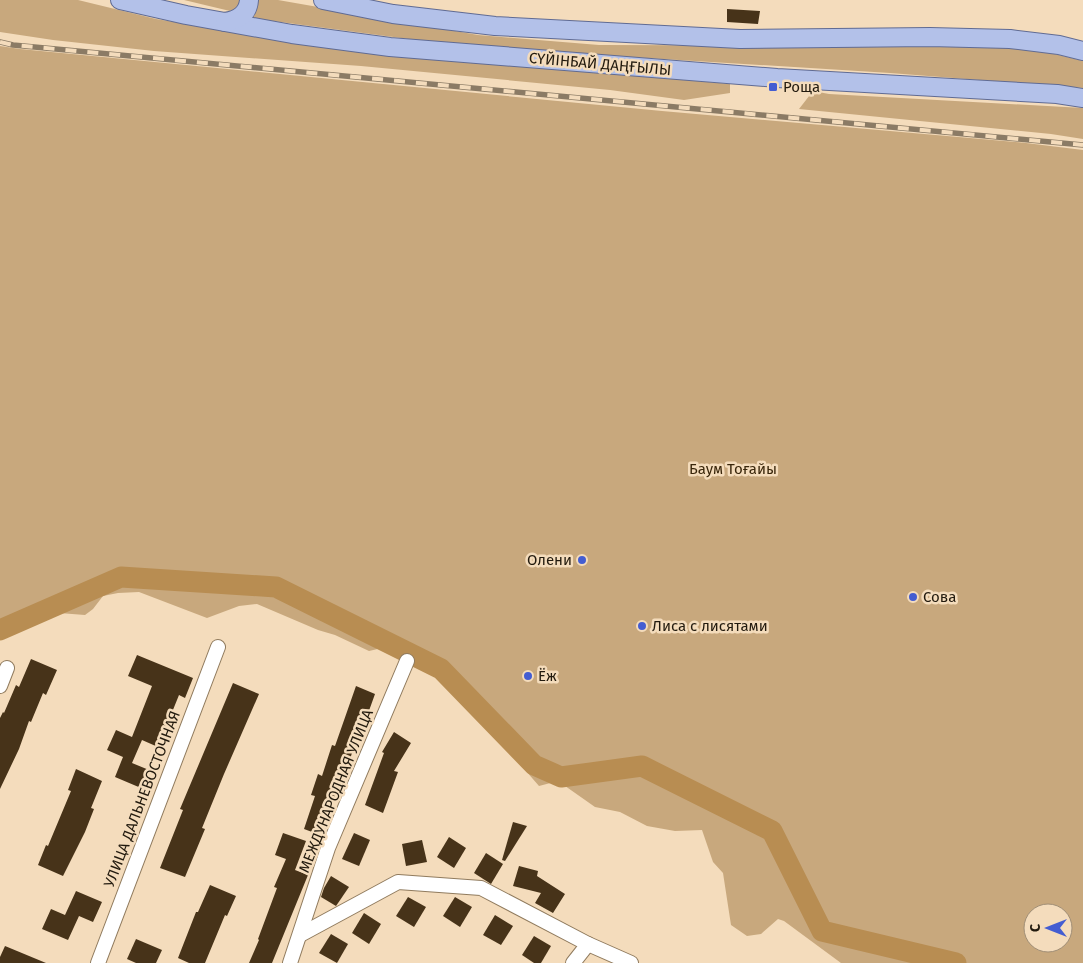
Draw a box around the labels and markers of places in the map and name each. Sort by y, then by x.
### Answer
place label: Роща [783,78,820,96]
marker: Роща [767,81,779,93]
place label: Олени [527,551,572,569]
marker: Олени [576,554,588,566]
place label: Сова [923,588,956,606]
marker: Сова [907,591,919,603]
place label: Лиса с лисятами [652,617,768,635]
marker: Лиса с лисятами [636,620,648,632]
place label: Ёж [538,667,557,685]
marker: Ёж [522,670,534,682]

